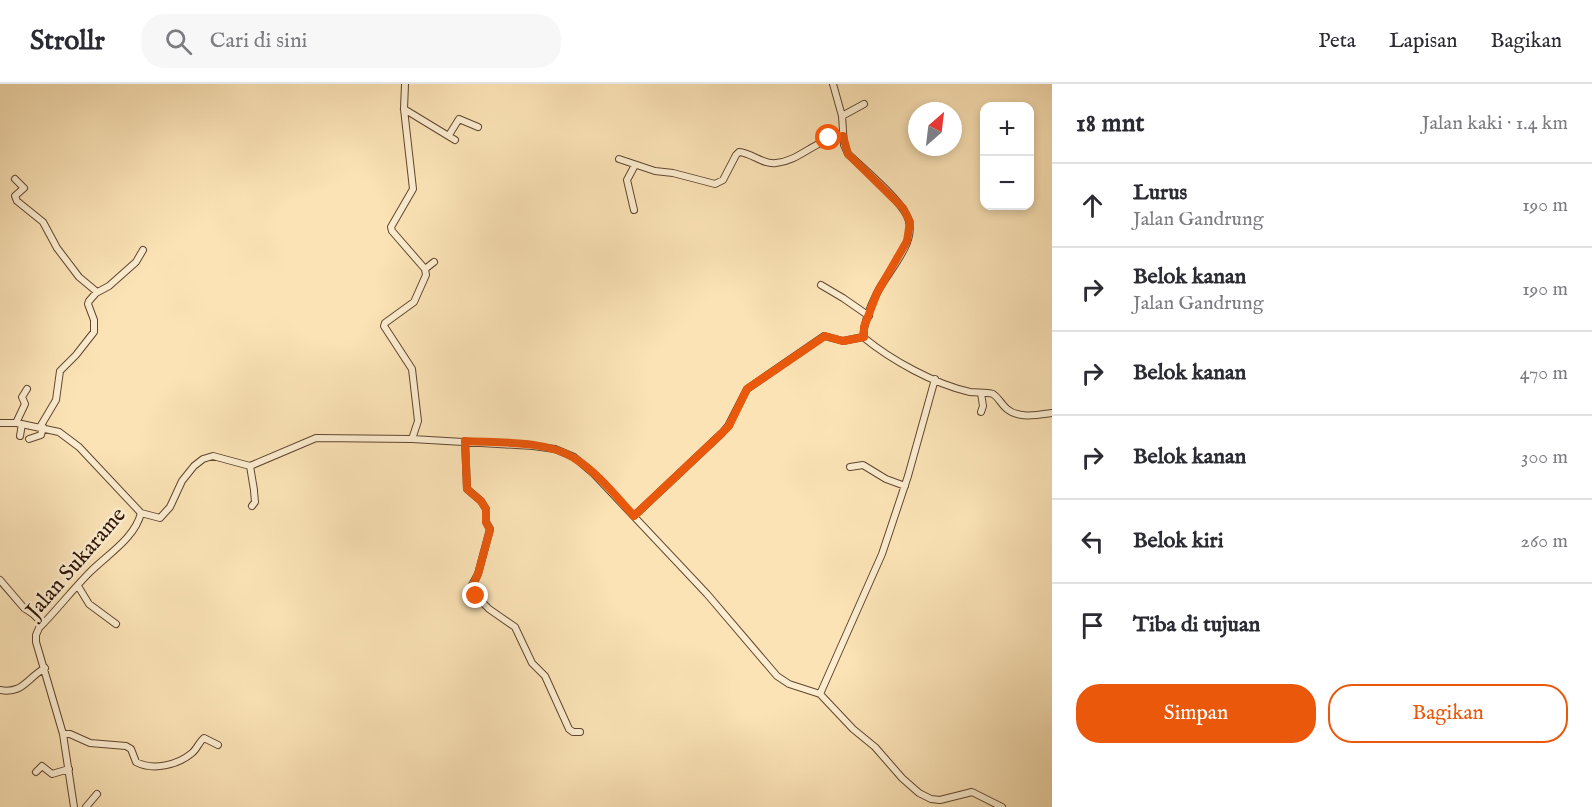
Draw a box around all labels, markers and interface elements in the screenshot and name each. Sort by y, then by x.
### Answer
search box [141,14,561,68]
text: Strollr [30,24,105,59]
icon: search [162,25,195,58]
text: Cari di sini [210,27,308,55]
text: Peta [1318,28,1356,55]
text: Lapisan [1389,28,1458,55]
text: Bagikan [1491,28,1562,55]
north arrow [908,102,962,156]
map controls [980,102,1034,210]
button: + [980,102,1034,156]
text: 18 mnt [1076,107,1144,140]
text: Jalan kaki · 1.4 km [1422,111,1568,136]
route start [815,124,841,150]
button: − [980,156,1034,210]
text: Lurus [1133,179,1187,207]
icon: ahead [1076,189,1109,222]
text: 190 m [1522,193,1568,218]
text: Jalan Gandrung [1133,207,1264,232]
text: Belok kanan [1133,263,1246,291]
icon: right [1076,273,1109,306]
text: 190 m [1522,277,1568,302]
text: Jalan Gandrung [1133,291,1264,316]
icon: right [1076,357,1109,390]
text: Belok kanan [1133,359,1246,387]
text: 470 m [1520,361,1568,386]
icon: right [1076,441,1109,474]
text: Belok kanan [1133,443,1246,471]
text: 300 m [1521,445,1568,470]
street label: Jalan Sukarame [19,502,133,627]
icon: left [1076,525,1109,558]
text: Belok kiri [1133,527,1224,555]
text: 260 m [1521,529,1568,554]
route end [462,582,488,608]
icon: arrive [1076,609,1109,642]
text: Tiba di tujuan [1133,611,1260,639]
button: Simpan [1076,684,1316,743]
button: Bagikan [1328,684,1568,743]

